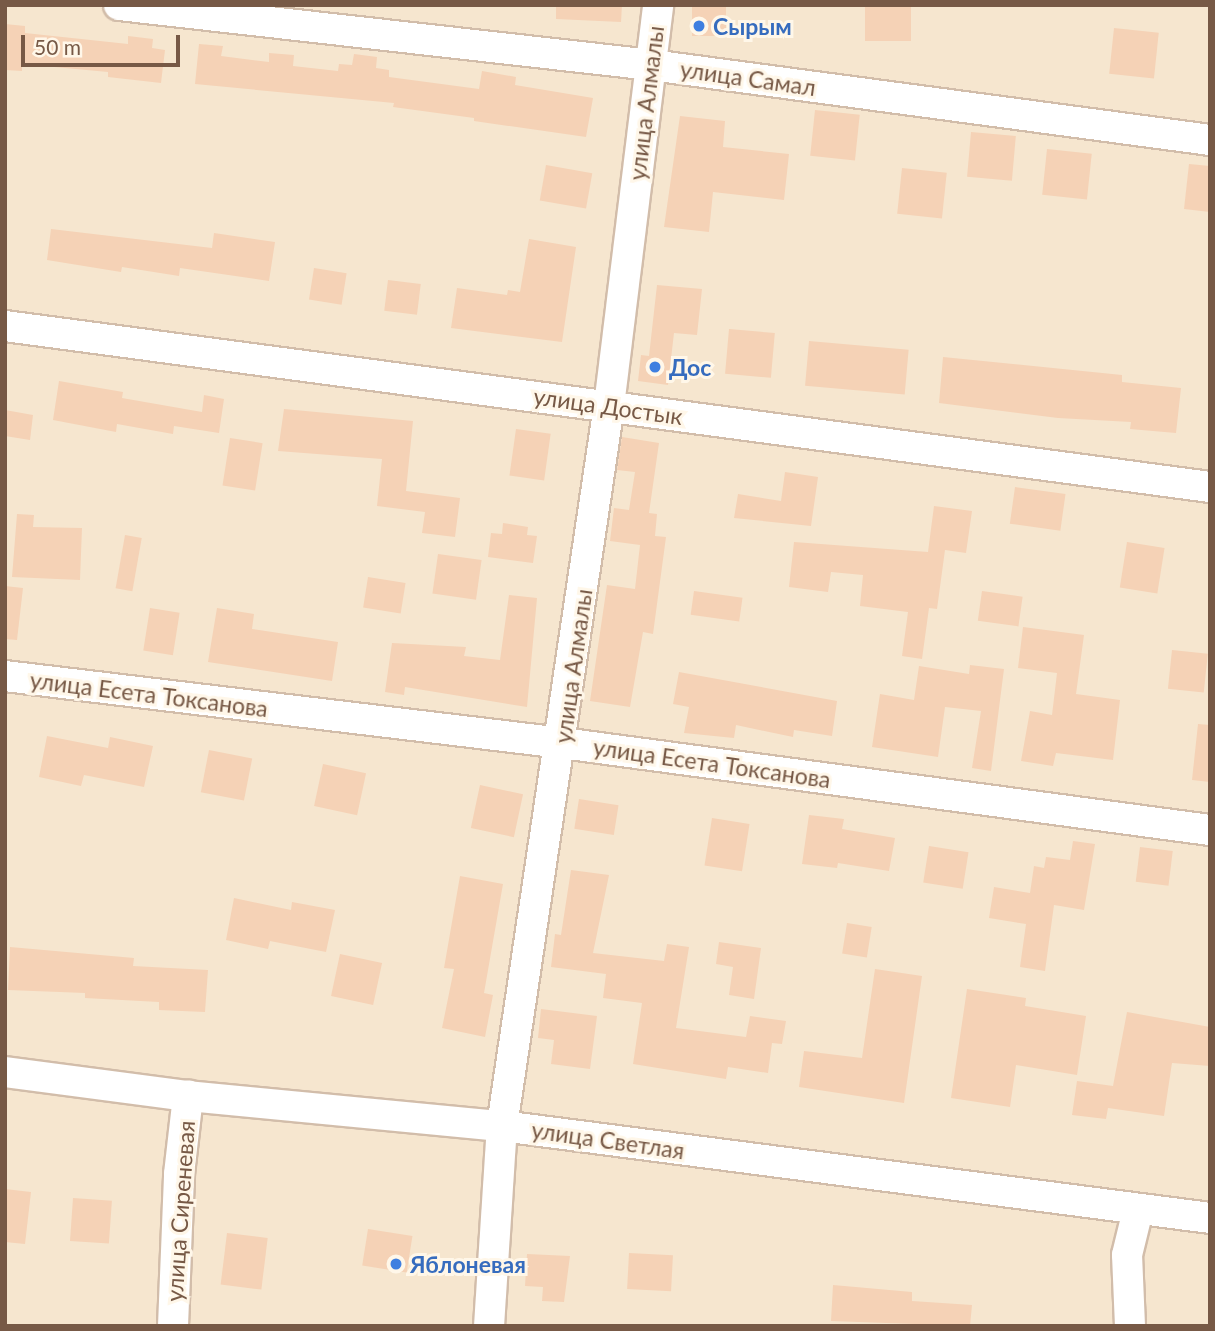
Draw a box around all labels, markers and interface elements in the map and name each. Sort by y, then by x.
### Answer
place label: Сырым [713,12,792,40]
marker: Сырым [691,18,707,34]
scale bar [24,21,184,65]
street label: улица Алмалы [623,24,669,182]
text: 50 m [34,34,81,59]
street label: улица Самал [678,55,818,101]
place label: Дос [669,353,711,381]
marker: Дос [647,359,663,375]
street label: улица Достык [532,382,684,430]
street label: улица Алмалы [549,587,597,745]
street label: улица Есета Токсанова [28,666,270,722]
street label: улица Есета Токсанова [591,733,833,793]
street label: улица Светлая [530,1116,686,1164]
street label: улица Сиреневая [160,1119,200,1303]
place label: Яблоневая [410,1250,526,1278]
marker: Яблоневая [388,1256,404,1272]

